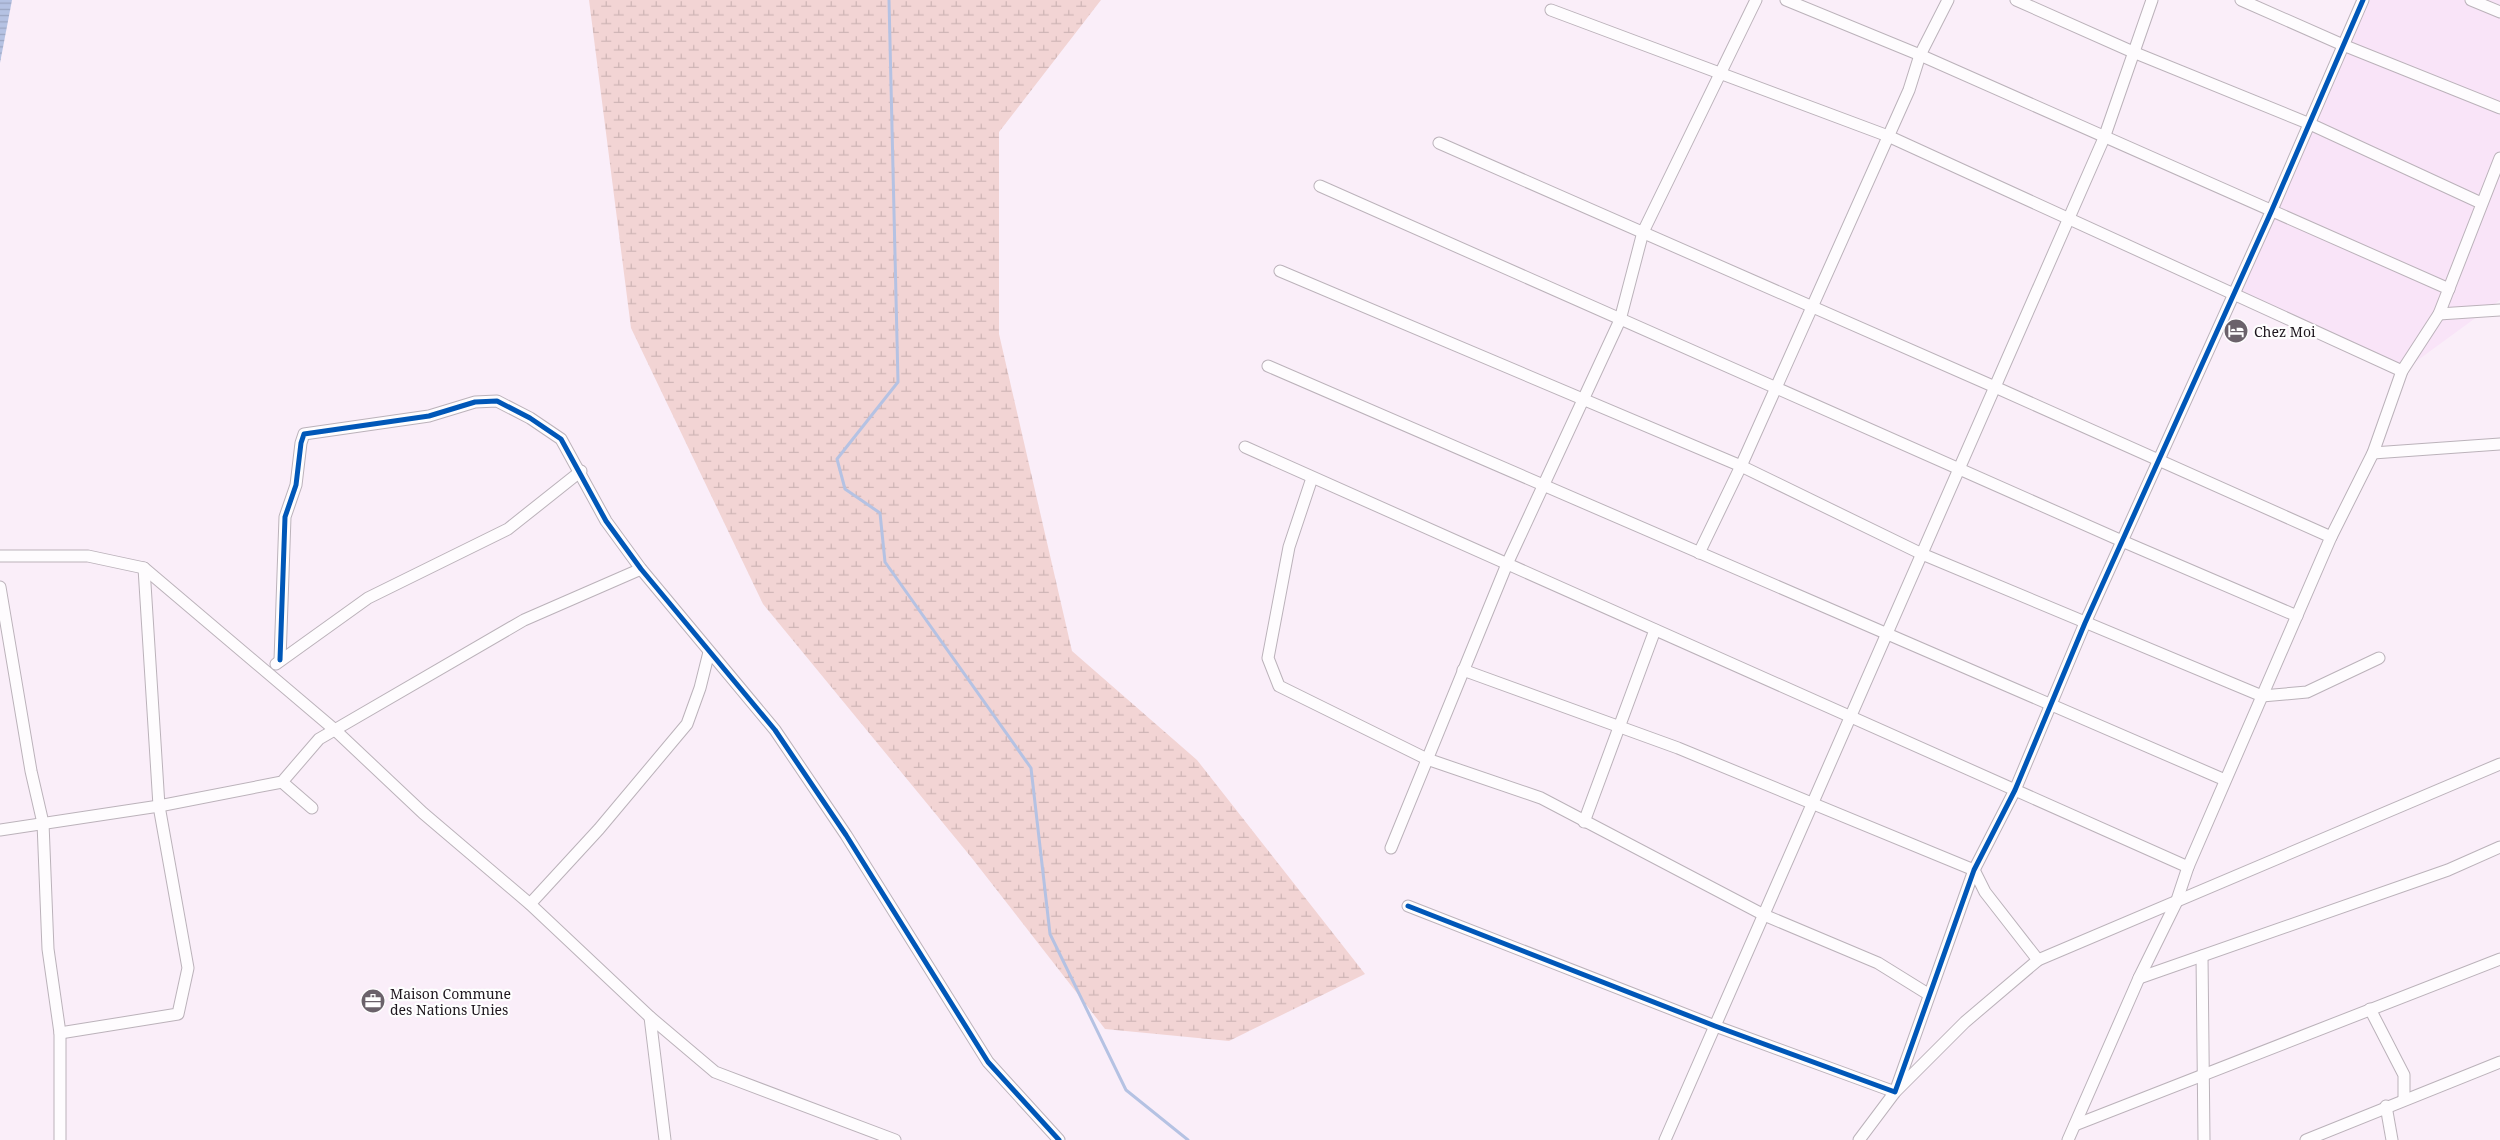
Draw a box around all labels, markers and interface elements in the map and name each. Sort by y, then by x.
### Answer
hotel icon: Chez Moi [2223,318,2249,344]
place label: Chez Moi [2254,322,2316,341]
place label: Maison Commune des Nations Unies [390,984,511,1019]
office icon: Maison Commune des Nations Unies [360,988,386,1014]

